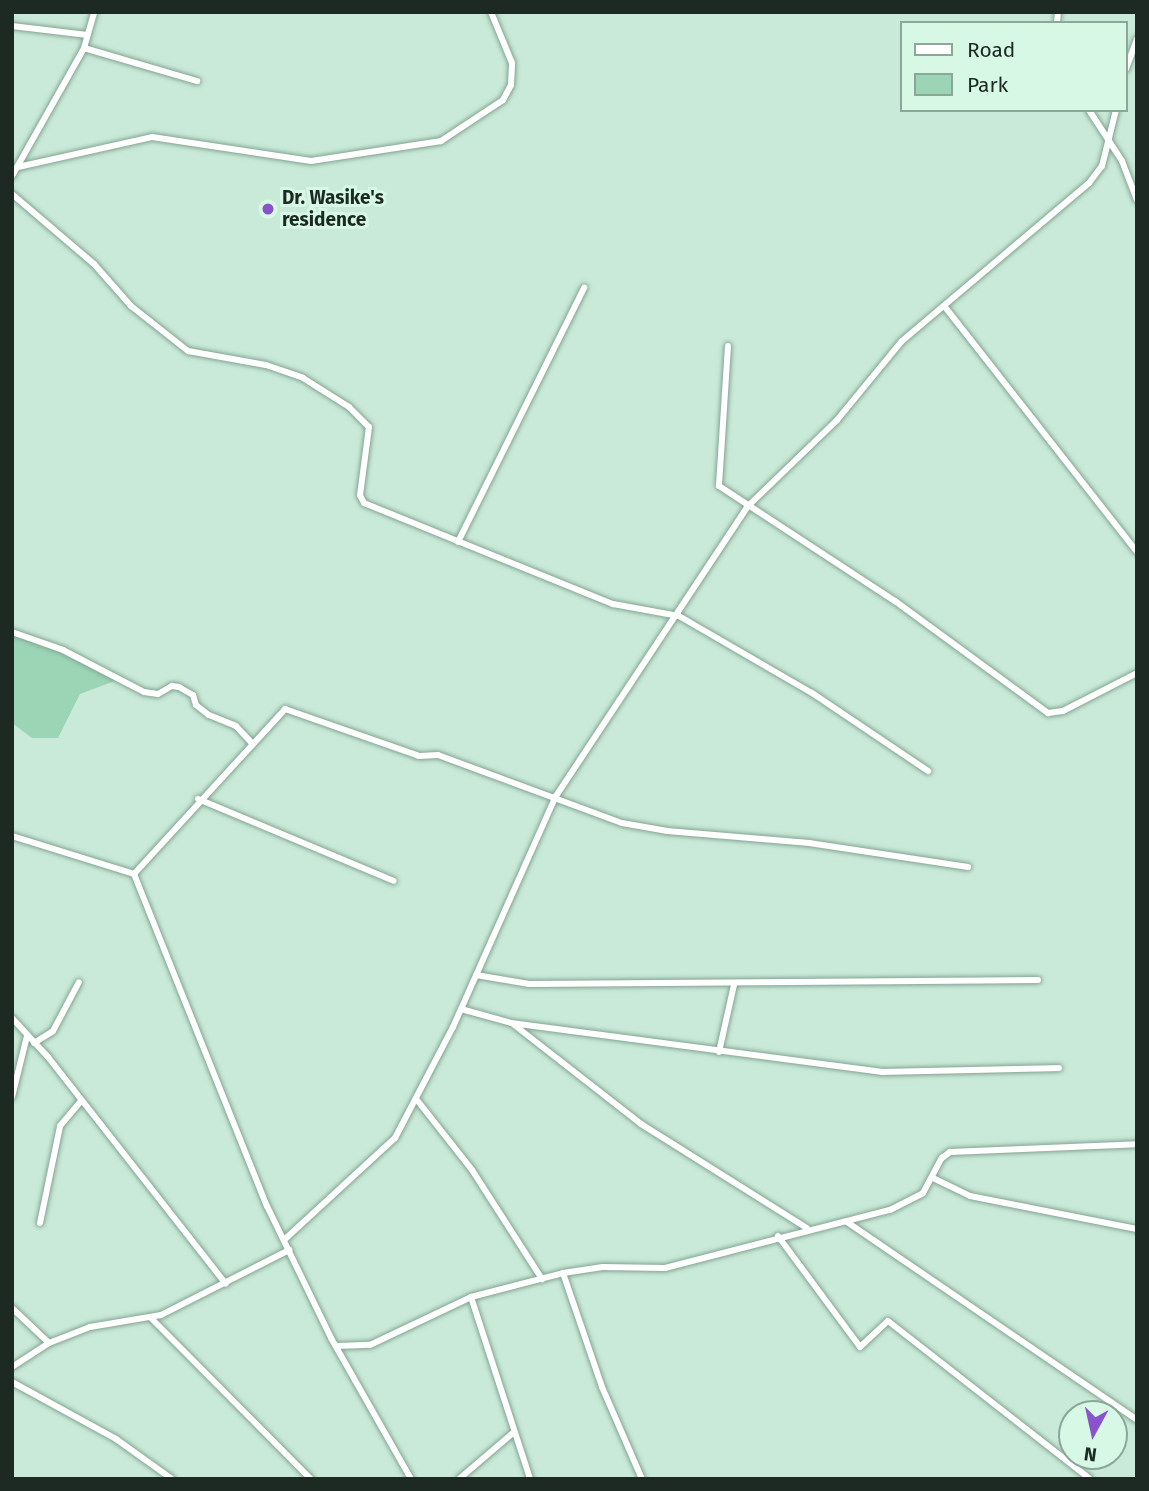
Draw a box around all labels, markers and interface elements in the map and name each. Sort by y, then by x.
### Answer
legend [900,21,1128,112]
text: Road [967,37,1015,63]
text: Park [967,72,1008,98]
place label: Dr. Wasike's residence [282,187,384,231]
marker: Dr. Wasike's residence [260,201,276,217]
north arrow [1058,1400,1128,1470]
text: N [1082,1442,1098,1467]

